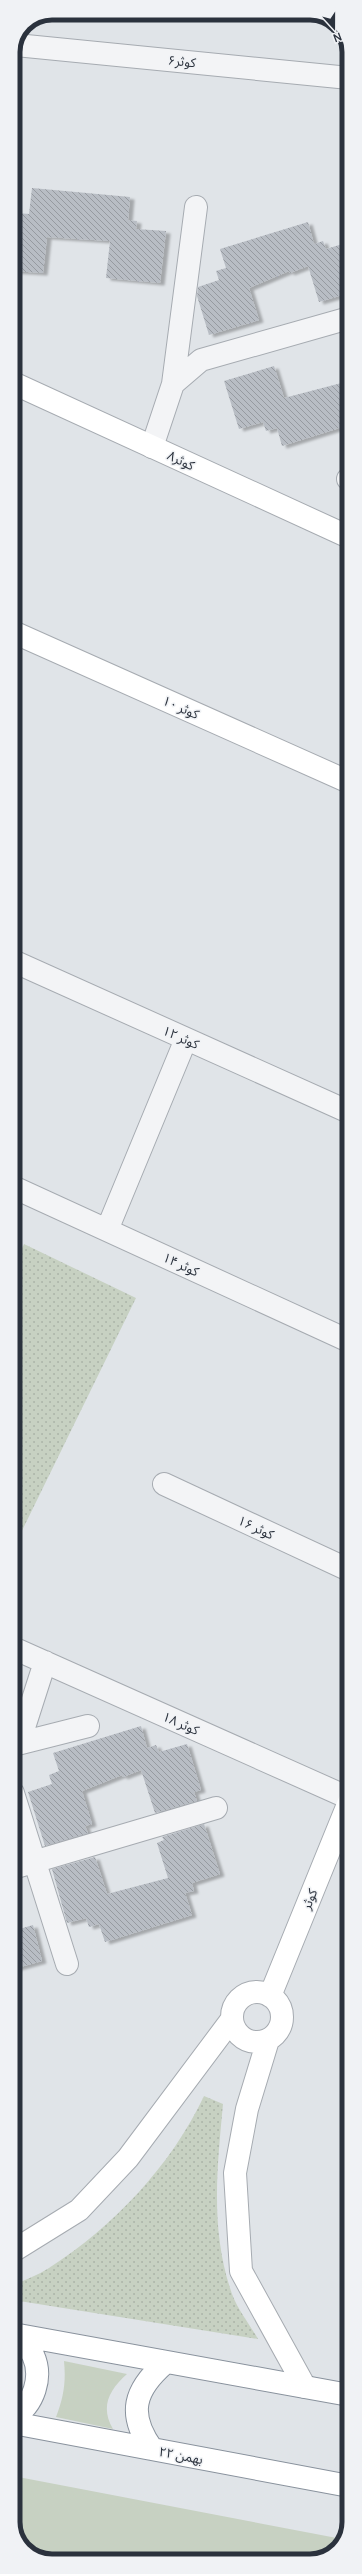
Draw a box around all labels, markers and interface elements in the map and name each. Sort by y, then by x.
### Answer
north arrow [314,8,354,48]
text: N [331,29,344,46]
street label: کوثر۶ [167,51,197,71]
street label: کوثر۸ [165,446,198,474]
street label: کوثر ۱۰ [160,691,203,723]
street label: کوثر ۱۲ [160,1021,203,1053]
street label: کوثر ۱۴ [160,1248,203,1280]
street label: کوثر ۱۶ [235,1511,278,1543]
street label: کوثر ۱۸ [160,1707,203,1739]
street label: کوثر [296,1886,321,1913]
street label: ۲۲ بهمن [157,2442,205,2468]

